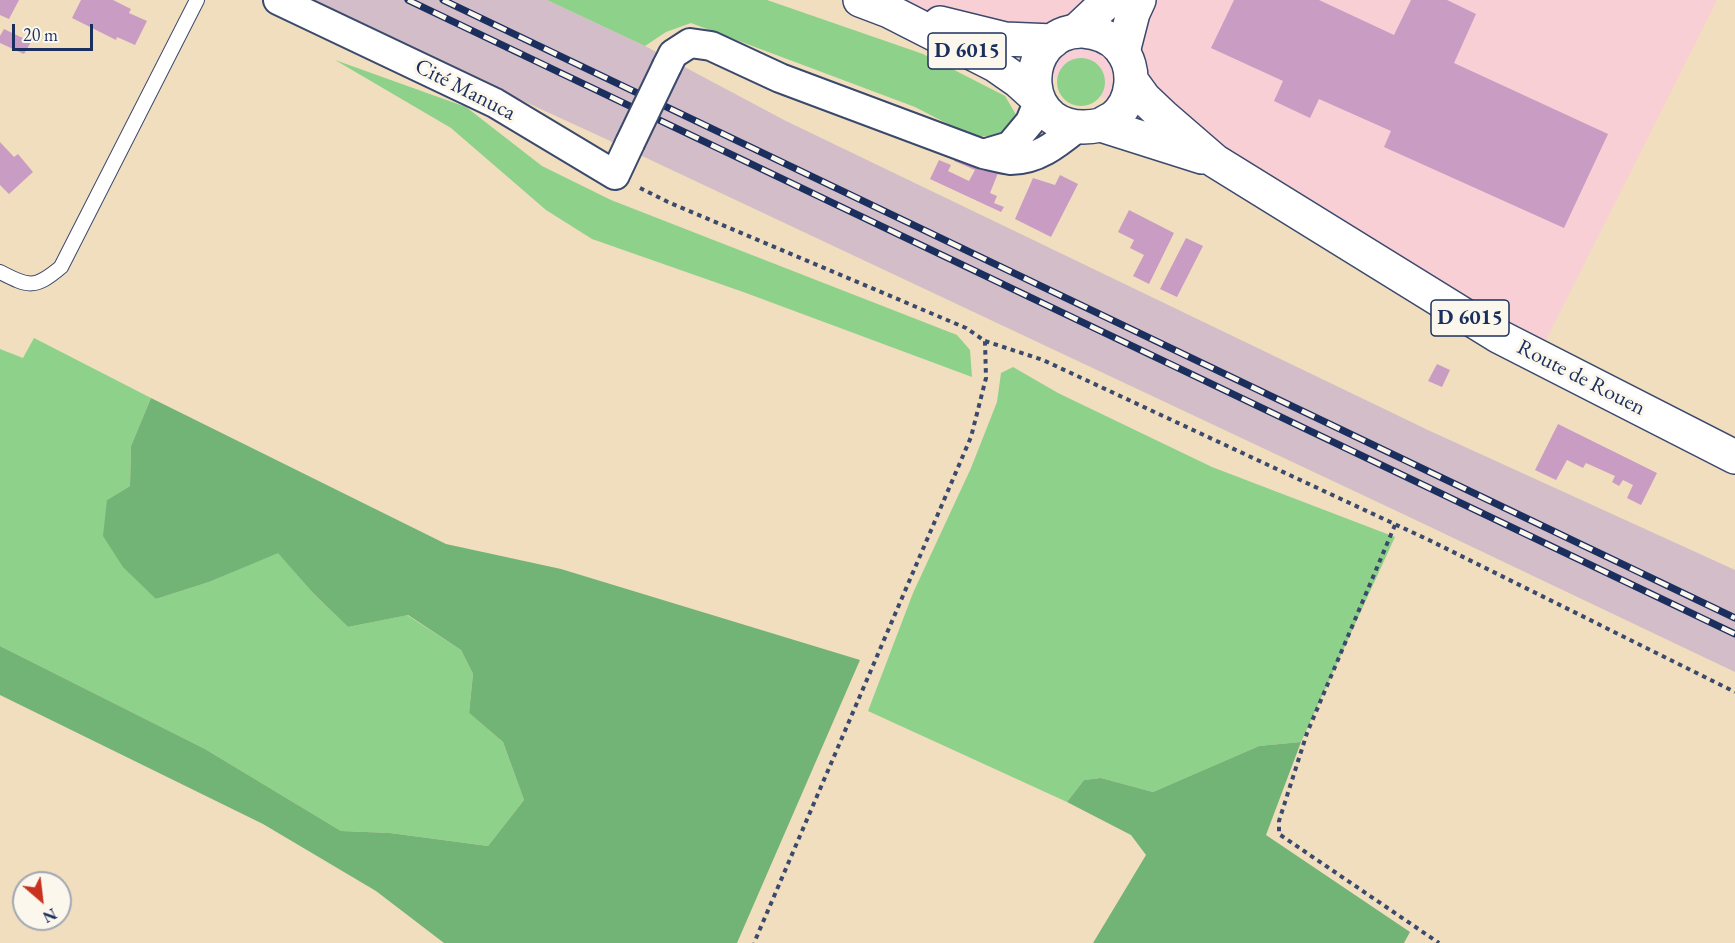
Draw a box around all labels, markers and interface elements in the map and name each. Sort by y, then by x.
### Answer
scale bar [15,12,96,50]
text: 20 m [23,23,58,46]
road number: D 6015 [928,33,1006,69]
street label: Cité Manuca [410,53,520,127]
road number: D 6015 [1431,300,1509,336]
street label: Route de Rouen [1512,334,1650,422]
north arrow [12,871,72,931]
text: N [39,903,60,928]

